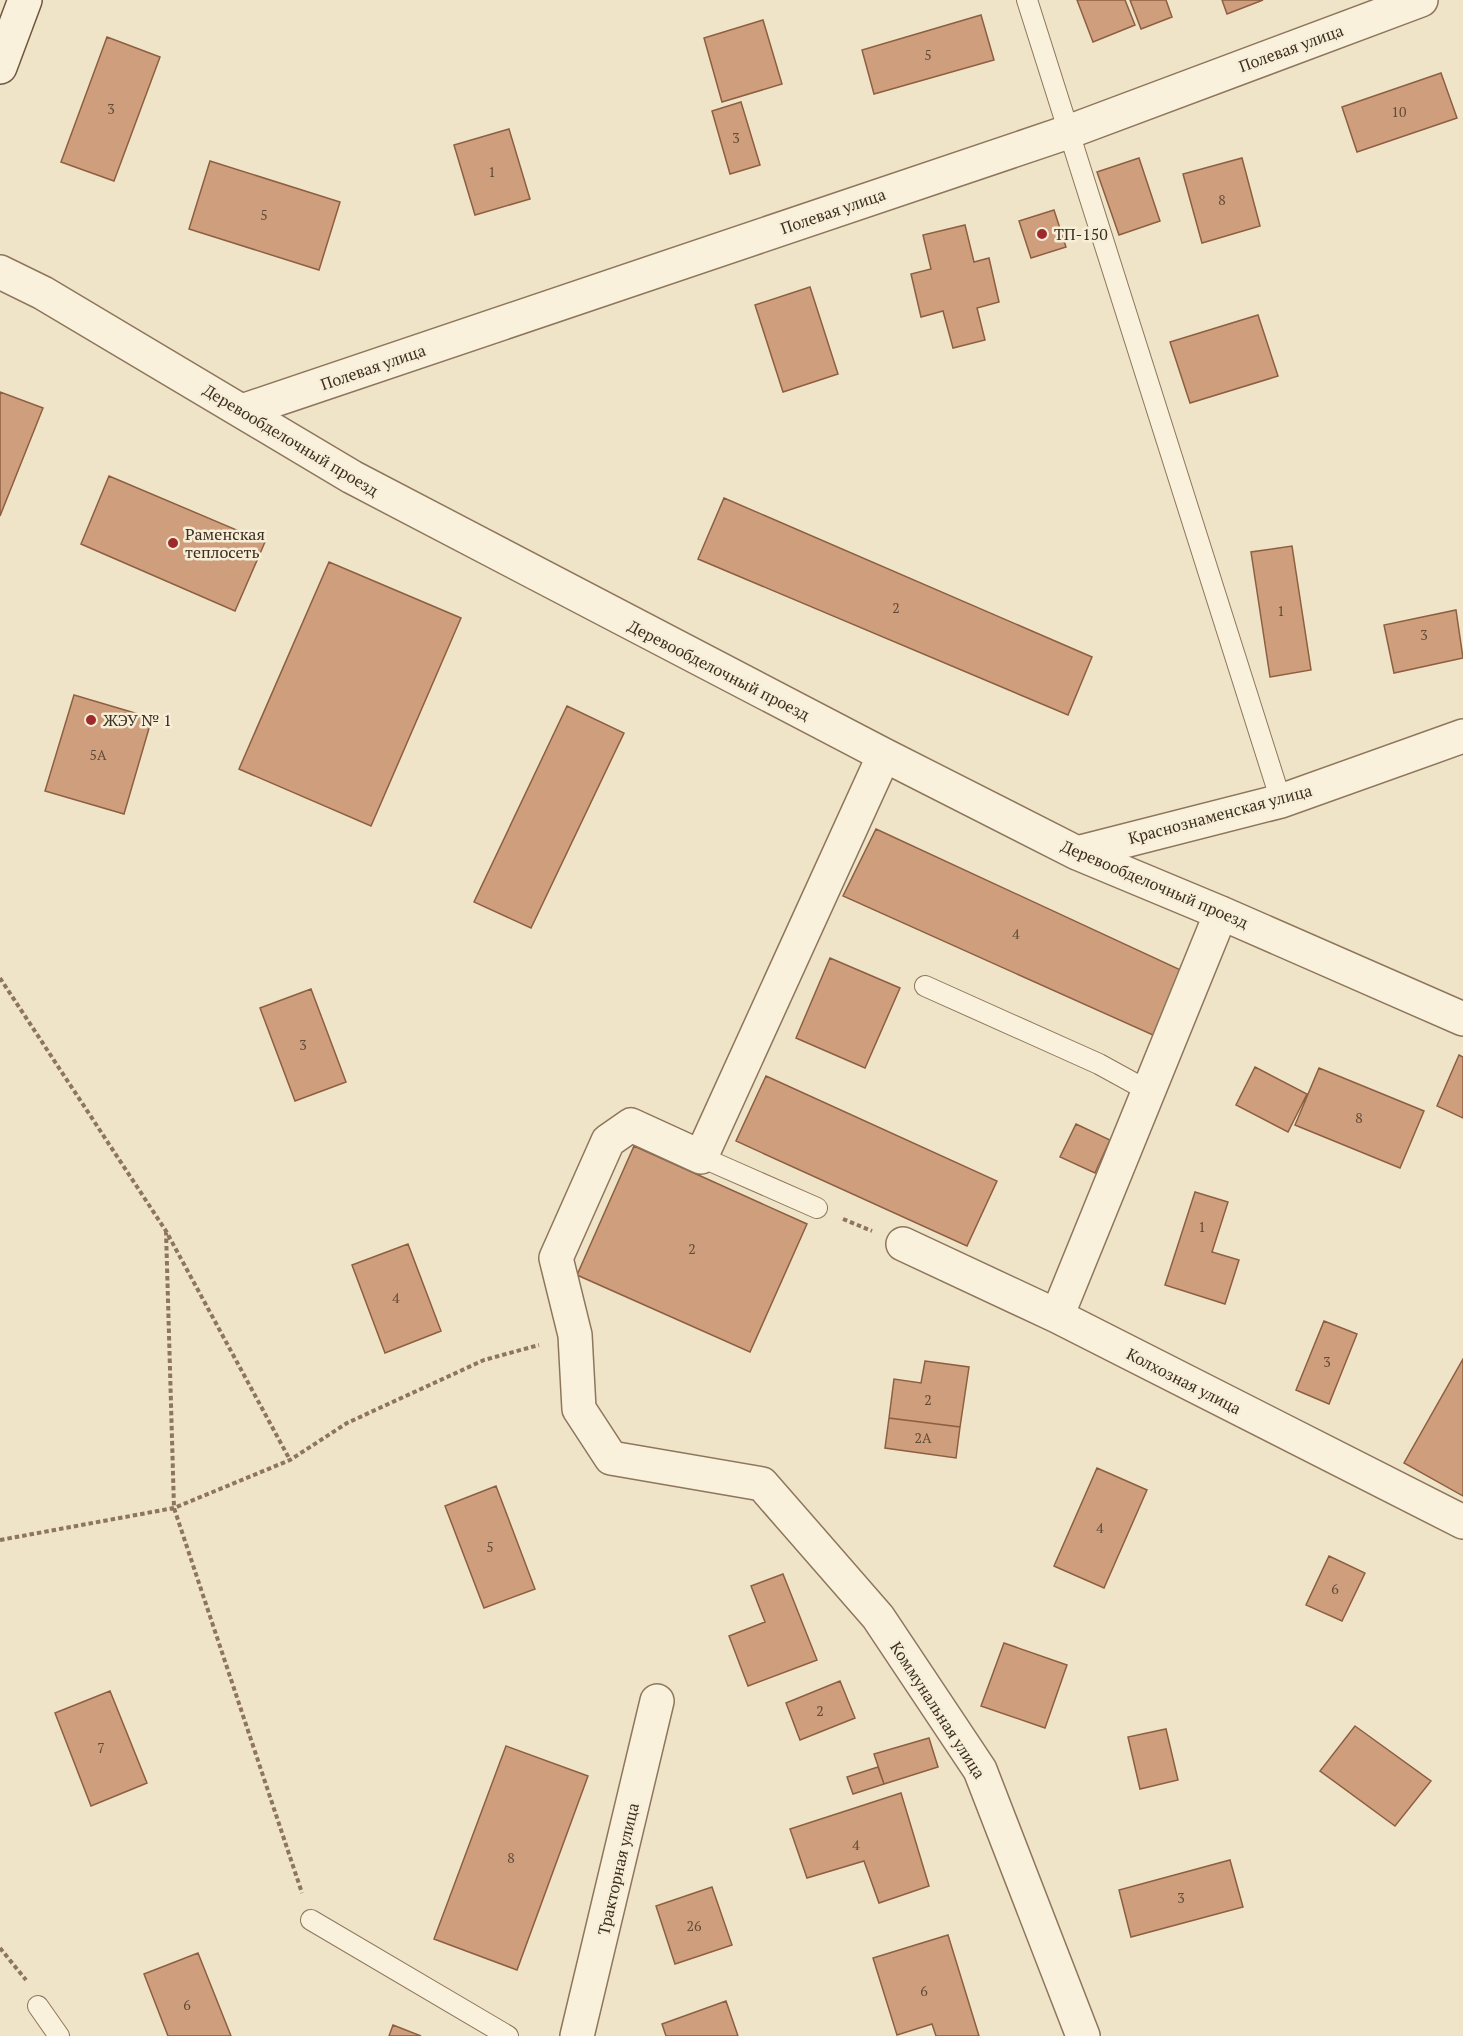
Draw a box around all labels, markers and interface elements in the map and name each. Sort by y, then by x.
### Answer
street label: Полевая улица [1236,19,1346,77]
house number: 5 [924,45,932,64]
house number: 3 [107,99,115,118]
house number: 10 [1392,102,1406,121]
house number: 3 [732,128,740,147]
house number: 1 [488,162,496,181]
street label: Полевая улица [778,183,888,239]
house number: 8 [1218,190,1226,209]
house number: 5 [260,205,268,224]
place label: ТП-150 [1054,223,1108,245]
marker: ТП-150 [1035,227,1049,241]
street label: Полевая улица [318,339,428,395]
street label: Деревообделочный проезд [199,379,383,501]
place label: Раменская теплосеть [185,523,265,563]
marker: Раменская теплосеть [166,536,180,550]
house number: 2 [892,598,900,617]
house number: 1 [1277,601,1285,620]
street label: Деревообделочный проезд [624,615,814,725]
house number: 3 [1420,625,1428,644]
place label: ЖЭУ № 1 [103,709,172,731]
marker: ЖЭУ № 1 [84,713,98,727]
house number: 5А [89,745,107,764]
street label: Краснознаменская улица [1126,779,1314,849]
street label: Деревообделочный проезд [1058,835,1252,933]
house number: 4 [1012,924,1020,943]
house number: 3 [299,1035,307,1054]
house number: 8 [1355,1108,1363,1127]
house number: 1 [1198,1217,1206,1236]
house number: 2 [688,1239,696,1258]
house number: 4 [392,1288,400,1307]
street label: Колхозная улица [1123,1343,1245,1419]
house number: 3 [1323,1352,1331,1371]
house number: 2 [924,1390,932,1409]
house number: 2А [914,1428,932,1447]
house number: 4 [1096,1518,1104,1537]
house number: 5 [486,1537,494,1556]
house number: 6 [1331,1579,1339,1598]
street label: Коммунальная улица [885,1637,991,1783]
house number: 2 [816,1701,824,1720]
house number: 7 [97,1738,105,1757]
street label: Тракторная улица [592,1801,644,1937]
house number: 4 [852,1835,860,1854]
house number: 8 [507,1848,515,1867]
house number: 3 [1177,1888,1185,1907]
house number: 26 [687,1916,702,1935]
house number: 6 [920,1981,928,2000]
house number: 6 [183,1995,191,2014]

